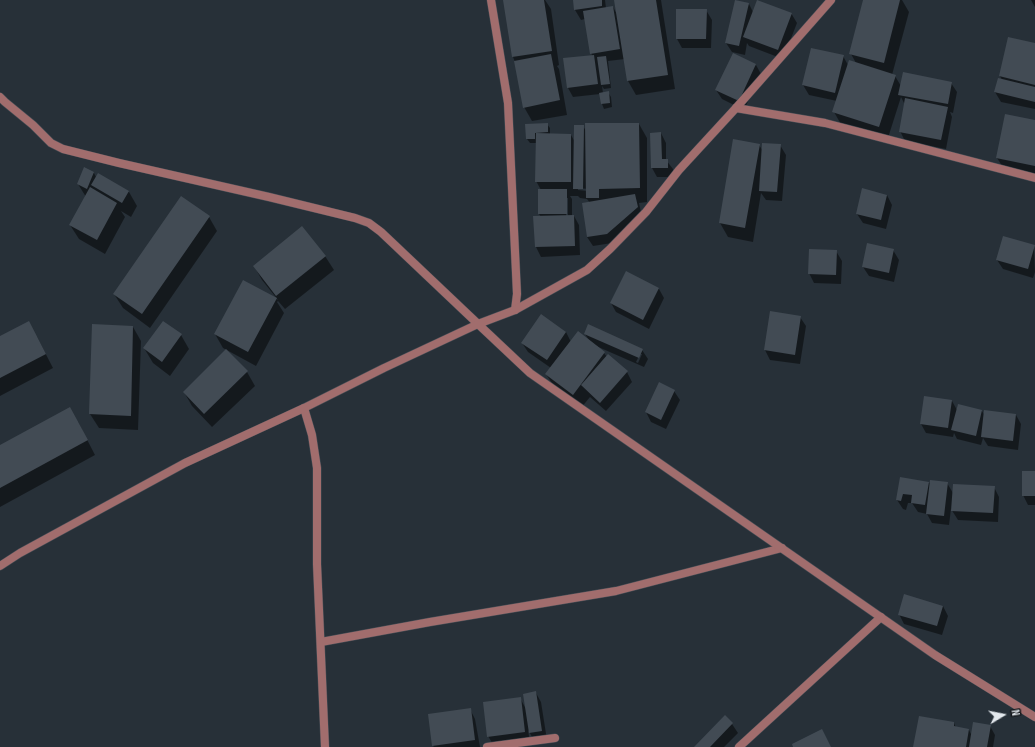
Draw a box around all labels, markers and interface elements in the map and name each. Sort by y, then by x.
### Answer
north arrow [983,695,1023,735]
text: N [1008,709,1022,717]

